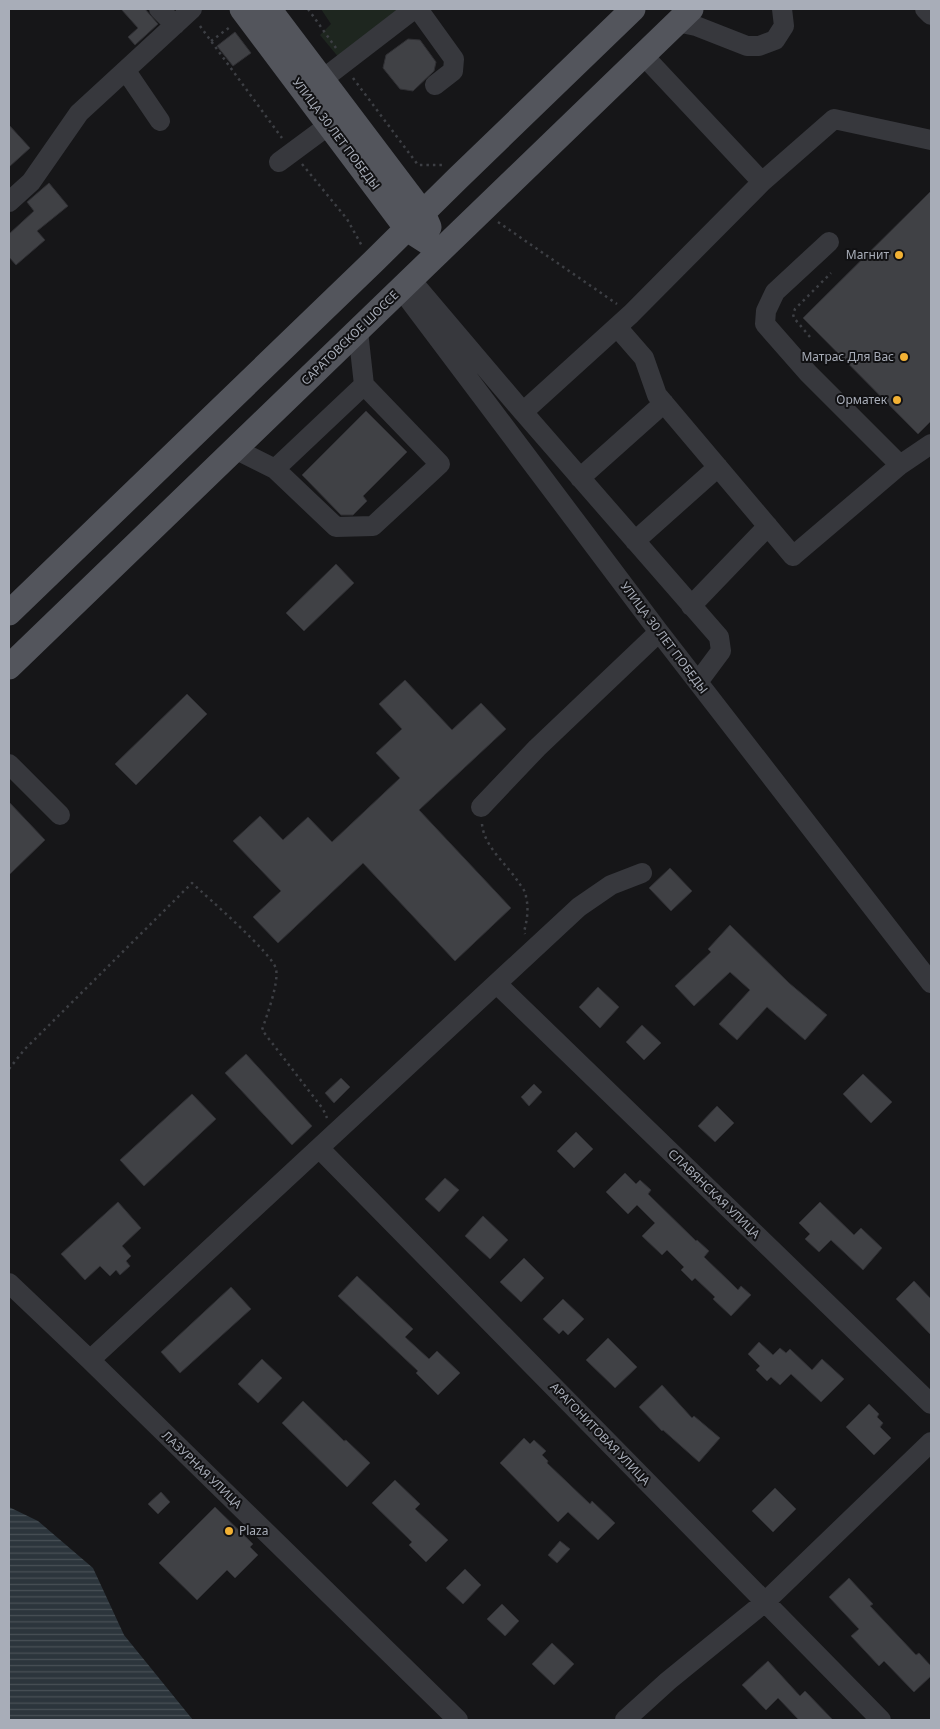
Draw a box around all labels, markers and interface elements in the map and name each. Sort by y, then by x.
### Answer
street label: УЛИЦА 30 ЛЕТ ПОБЕДЫ [289,74,384,193]
place label: Магнит [846,246,889,263]
marker: Магнит [893,249,905,261]
street label: САРАТОВСКОЕ ШОССЕ [297,287,402,389]
place label: Матрас Для Вас [801,348,894,365]
marker: Матрас Для Вас [898,351,910,363]
place label: Орматек [836,391,888,408]
marker: Орматек [891,394,903,406]
street label: УЛИЦА 30 ЛЕТ ПОБЕДЫ [617,578,712,697]
street label: СЛАВЯНСКАЯ УЛИЦА [665,1145,764,1242]
street label: АРАГОНИТОВАЯ УЛИЦА [547,1378,654,1489]
street label: ЛАЗУРНАЯ УЛИЦА [159,1427,246,1513]
place label: Plaza [239,1522,268,1539]
marker: Plaza [223,1525,235,1537]

